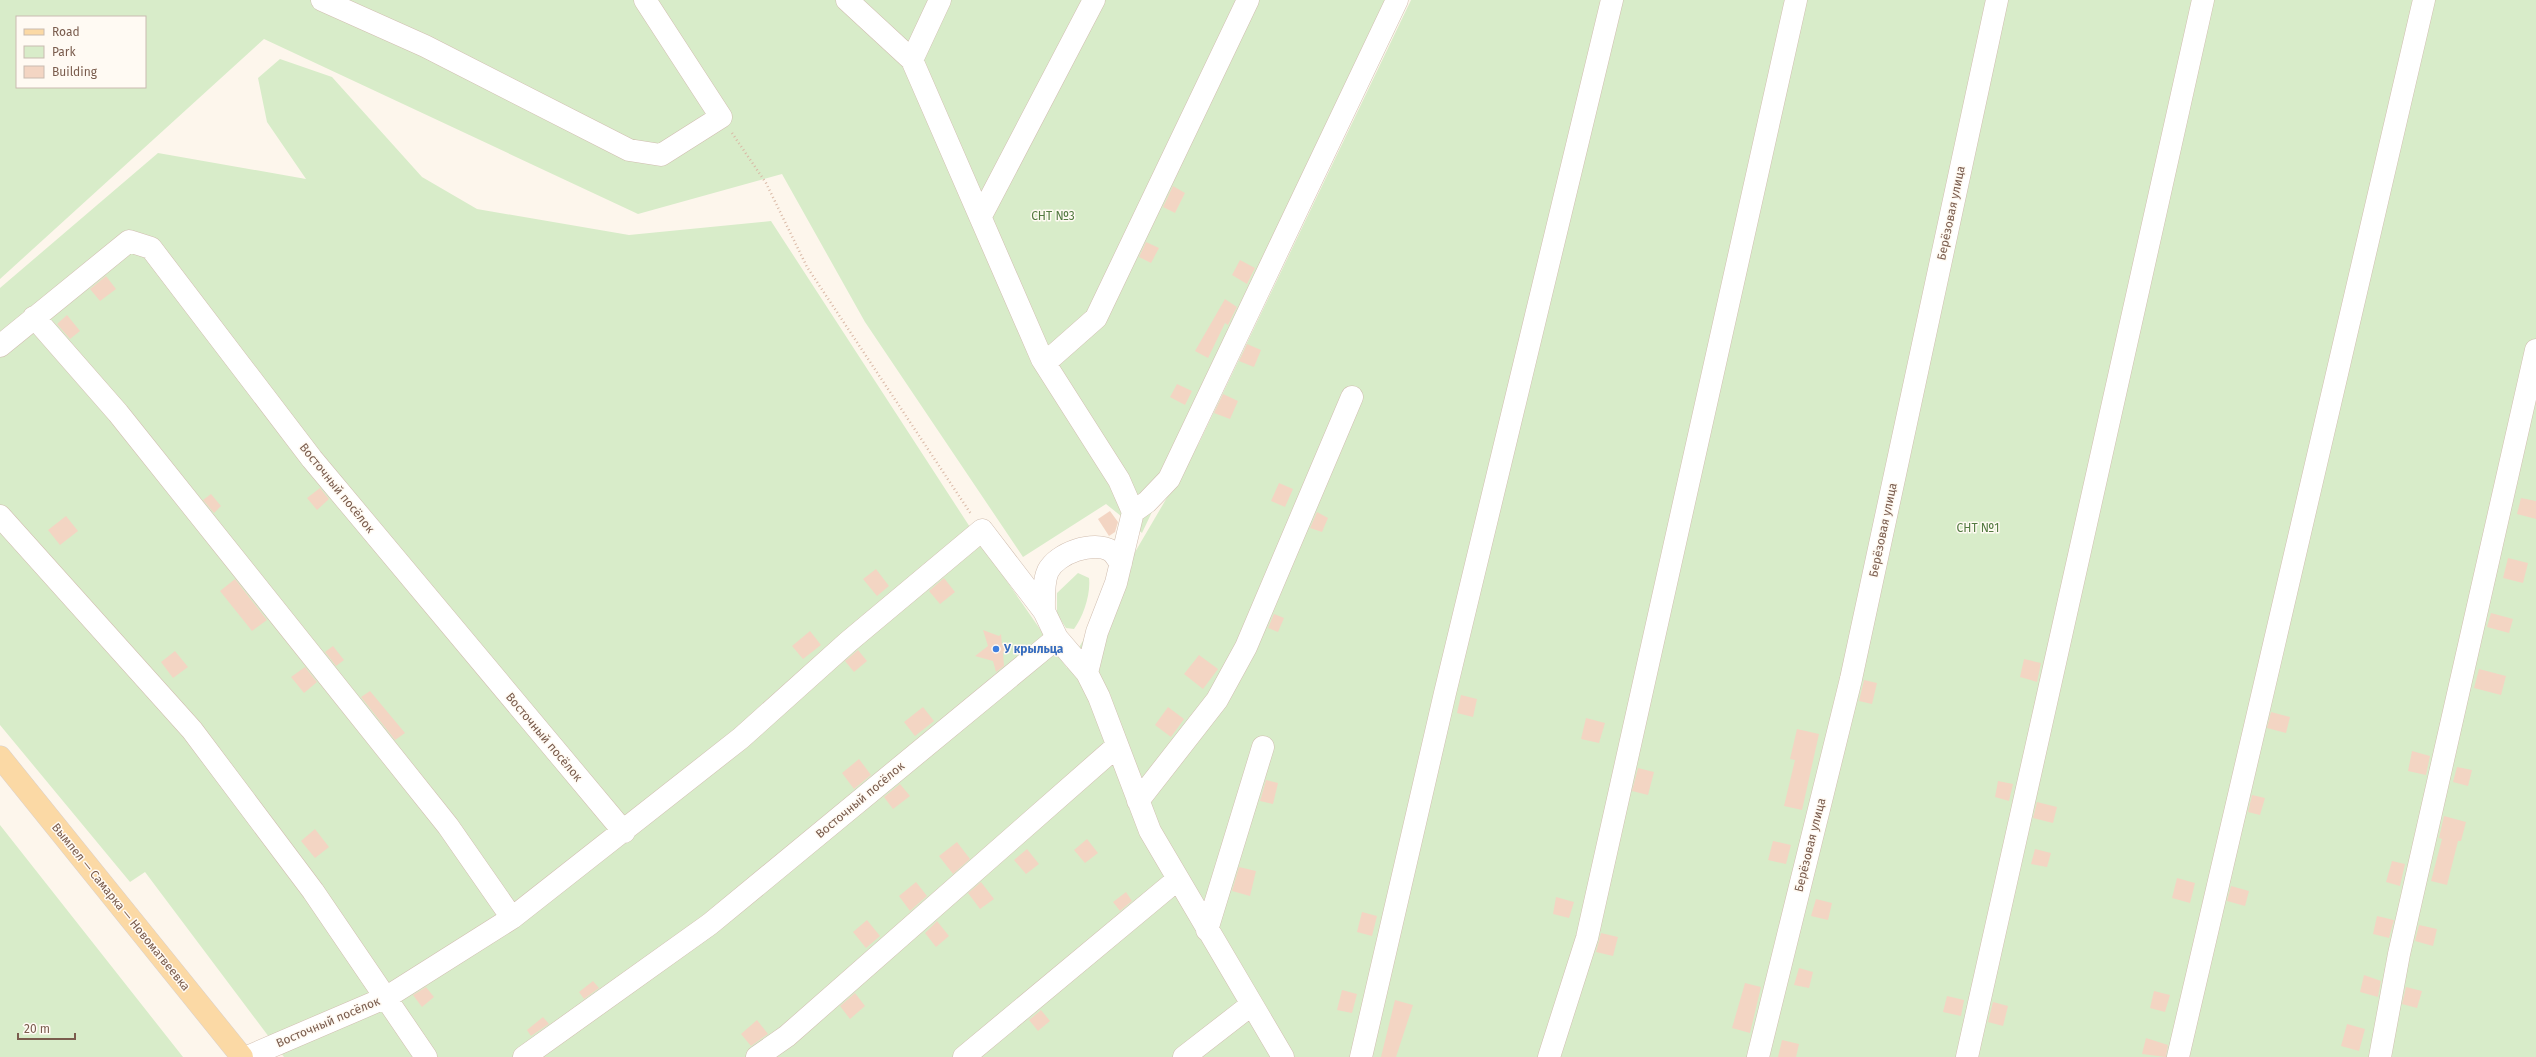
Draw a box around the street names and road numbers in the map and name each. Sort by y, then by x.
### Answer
street label: Берёзовая улица [1934,164,1968,262]
street label: Восточный посёлок [297,440,378,536]
street label: Берёзовая улица [1866,481,1900,579]
street label: Восточный посёлок [503,690,586,785]
street label: Восточный посёлок [813,758,908,841]
street label: Берёзовая улица [1792,797,1828,893]
street label: Вымпел — Самарка — Новоматвеевка [49,820,193,994]
street label: Восточный посёлок [274,994,383,1050]

